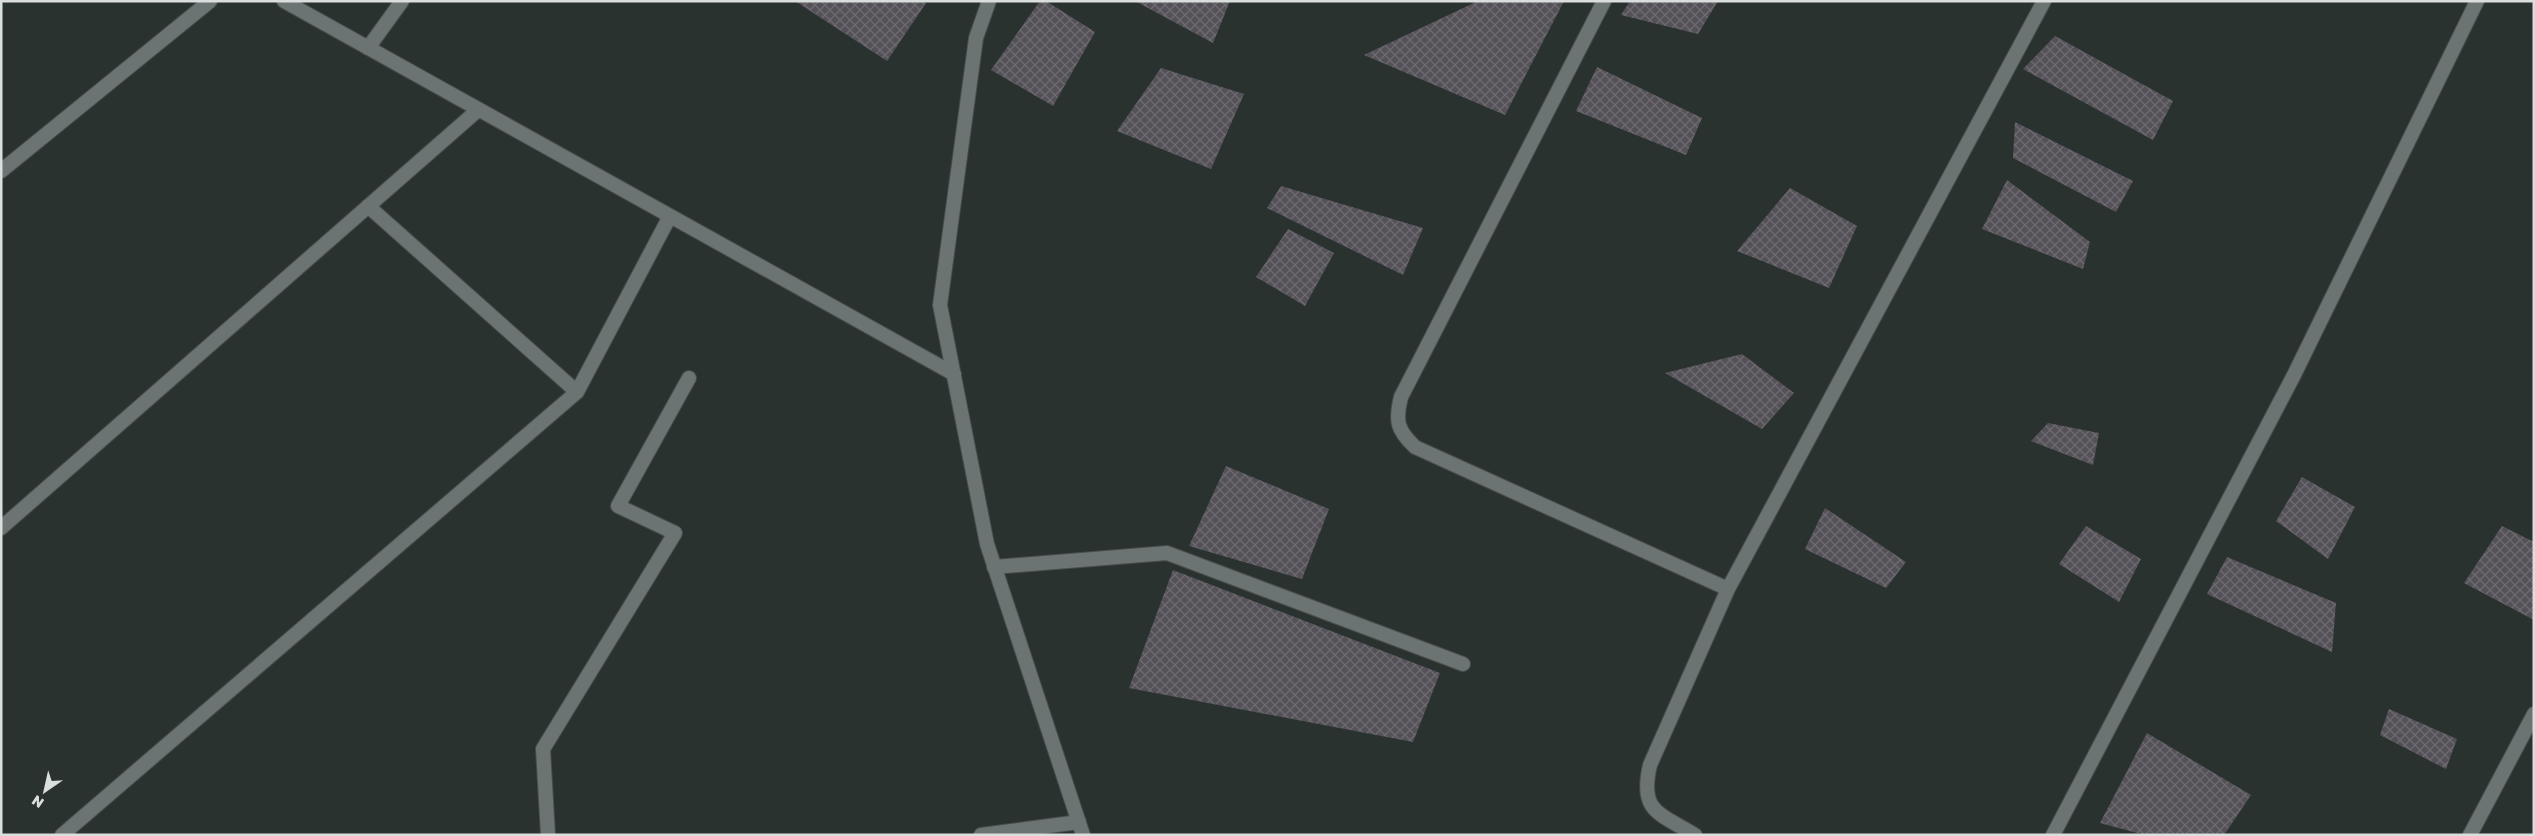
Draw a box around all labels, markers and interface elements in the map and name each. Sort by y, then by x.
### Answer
north arrow [20,766,70,816]
text: N [28,792,47,812]

